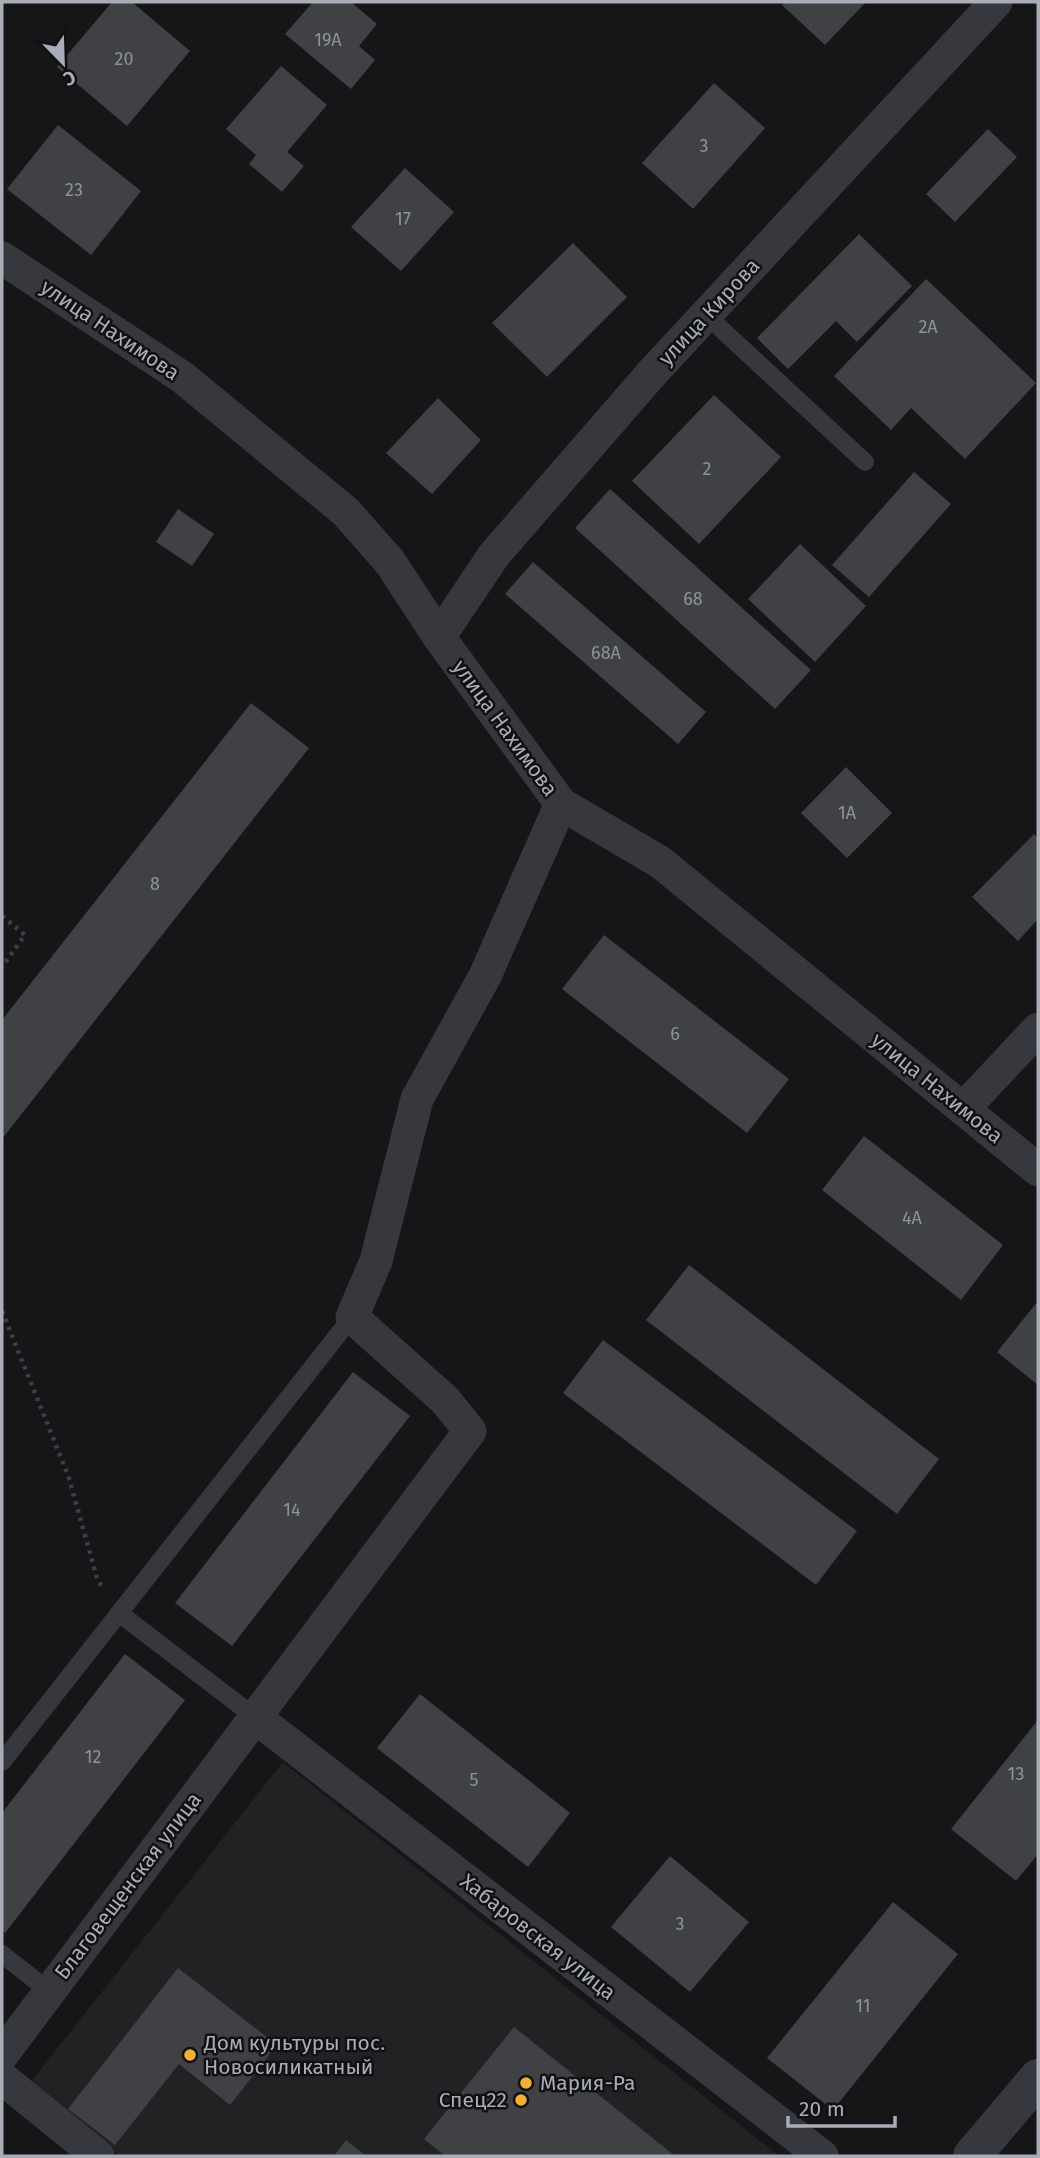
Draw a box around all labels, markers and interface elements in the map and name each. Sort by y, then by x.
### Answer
north arrow [28,28,98,98]
house number: 19А [314,29,342,51]
house number: 20 [115,48,133,70]
text: С [60,65,79,91]
house number: 3 [700,135,708,157]
house number: 23 [65,179,83,201]
house number: 17 [395,208,411,230]
street label: улица Кирова [653,253,765,371]
street label: улица Нахимова [36,274,184,386]
house number: 2А [918,316,938,338]
house number: 2 [703,458,712,480]
house number: 68 [683,588,703,610]
house number: 68А [591,642,622,664]
street label: улица Нахимова [447,655,563,801]
house number: 1А [838,802,857,824]
house number: 8 [150,873,160,895]
house number: 6 [670,1023,680,1045]
street label: улица Нахимова [866,1027,1008,1149]
house number: 4А [902,1207,923,1229]
house number: 14 [283,1499,301,1521]
house number: 12 [85,1746,101,1768]
house number: 13 [1008,1763,1024,1785]
house number: 5 [469,1769,479,1791]
street label: Благовещенская улица [49,1787,207,1985]
street label: Хабаровская улица [455,1868,621,2006]
house number: 3 [676,1913,684,1935]
house number: 11 [855,1995,871,2017]
place label: Дом культуры пос. Новосиликатный [203,2030,385,2080]
marker: Дом культуры пос. Новосиликатный [182,2047,198,2063]
place label: Мария-Ра [540,2070,635,2096]
marker: Мария-Ра [518,2075,534,2091]
scale bar [788,2084,895,2128]
place label: Спец22 [439,2087,507,2113]
marker: Спец22 [513,2092,529,2108]
text: 20 m [799,2096,845,2122]

